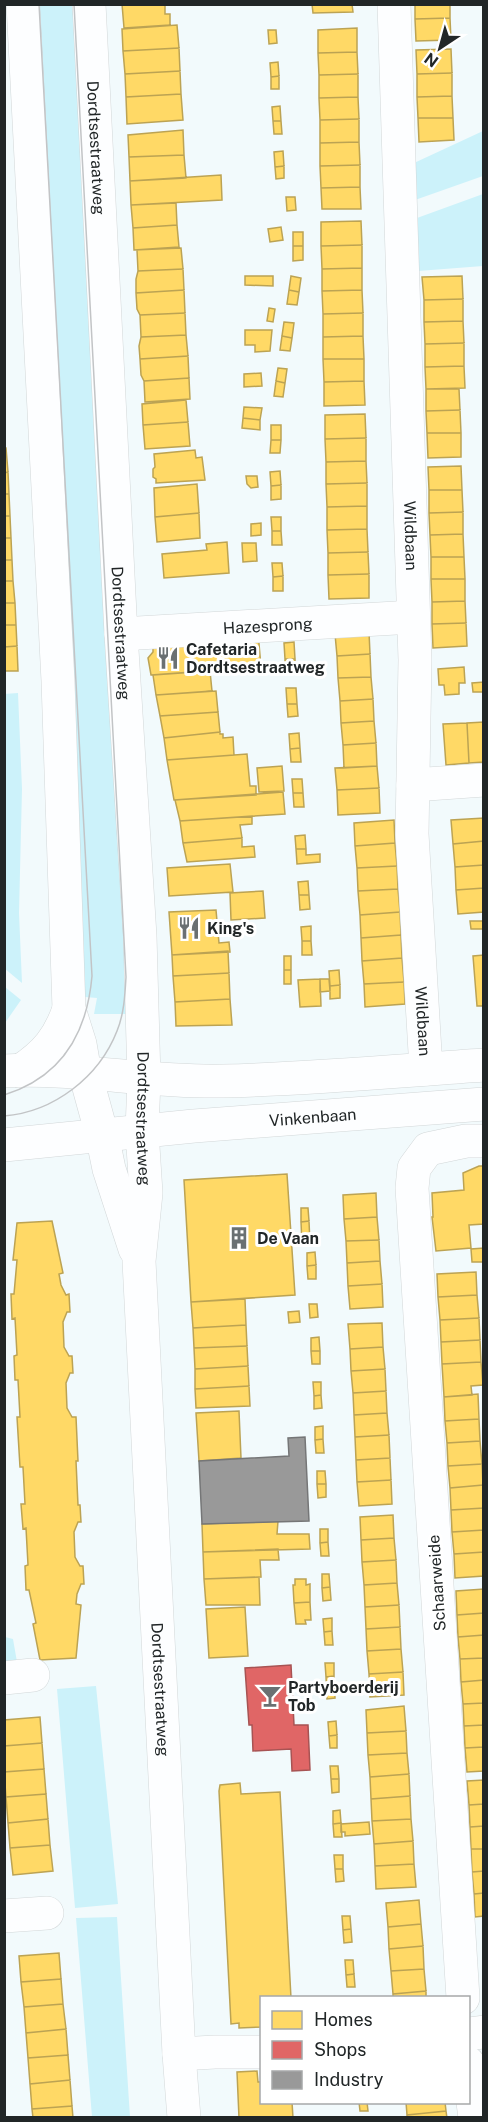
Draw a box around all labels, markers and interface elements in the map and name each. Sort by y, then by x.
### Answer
north arrow [410,18,470,78]
text: N [421,48,442,71]
street label: Dordtsestraatweg [83,80,109,215]
street label: Wildbaan [400,501,422,571]
street label: Dordtsestraatweg [108,566,135,701]
street label: Hazesprong [222,613,313,638]
place label: Cafetaria Dordtsestraatweg [186,640,325,677]
restaurant icon: Cafetaria Dordtsestraatweg [155,645,181,671]
restaurant icon: King's [176,915,202,941]
place label: King's [207,919,254,938]
street label: Wildbaan [412,986,435,1057]
street label: Dordtsestraatweg [133,1051,155,1186]
street label: Vinkenbaan [268,1104,357,1130]
building icon: De Vaan [226,1225,252,1251]
place label: De Vaan [257,1229,319,1248]
street label: Schaarweide [424,1534,450,1632]
street label: Dordtsestraatweg [148,1622,173,1757]
place label: Partyboerderij Tob [288,1678,399,1715]
bar icon: Partyboerderij Tob [257,1683,283,1709]
legend [260,1996,470,2104]
text: Homes [314,2009,373,2030]
text: Shops [314,2039,366,2060]
text: Industry [314,2069,384,2090]

